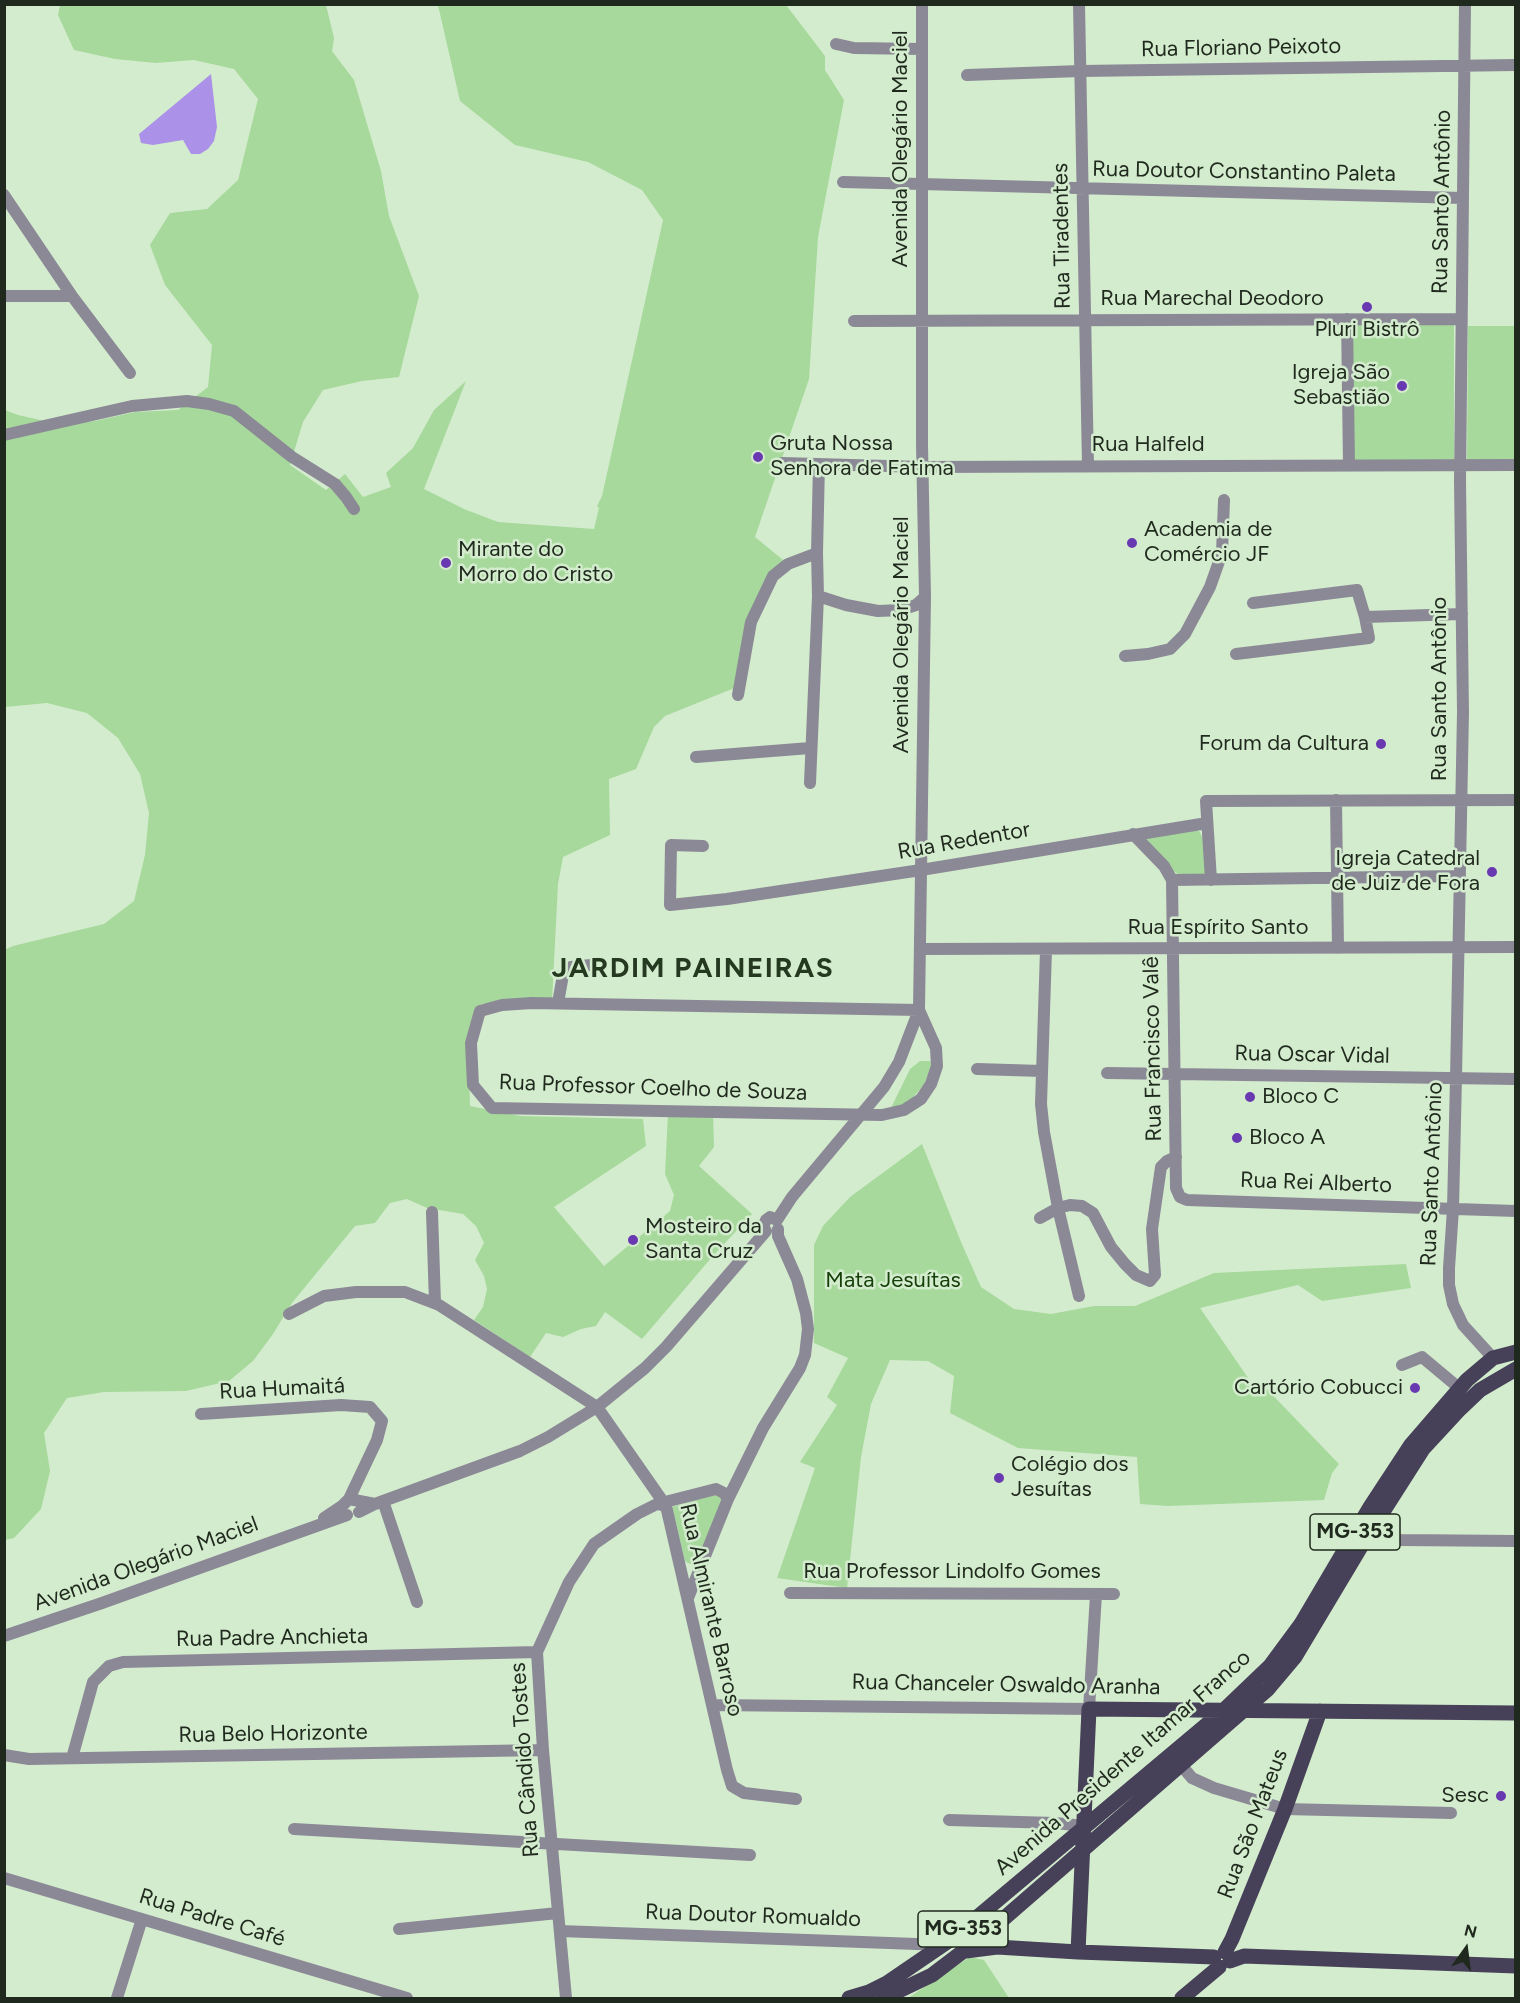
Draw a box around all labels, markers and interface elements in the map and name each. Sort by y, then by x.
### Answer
street label: Avenida Olegário Maciel [888,30,914,268]
street label: Rua Floriano Peixoto [1141,33,1341,63]
street label: Rua Santo Antônio [1427,110,1457,294]
street label: Rua Doutor Constantino Paleta [1092,156,1396,188]
street label: Rua Tiradentes [1048,163,1076,309]
street label: Rua Marechal Deodoro [1100,286,1324,312]
marker: Pluri Bistrô [1360,300,1374,314]
place label: Pluri Bistrô [1314,317,1420,343]
place label: Igreja São Sebastião [1292,360,1390,412]
marker: Igreja São Sebastião [1395,379,1409,393]
place label: Gruta Nossa Senhora de Fatima [770,431,954,482]
street label: Rua Halfeld [1091,432,1205,458]
marker: Gruta Nossa Senhora de Fatima [751,450,765,464]
street label: Avenida Olegário Maciel [889,516,915,754]
place label: Academia de Comércio JF [1144,517,1272,568]
marker: Academia de Comércio JF [1125,536,1139,550]
place label: Mirante do Morro do Cristo [458,537,613,588]
marker: Mirante do Morro do Cristo [439,556,453,570]
street label: Rua Santo Antônio [1427,597,1453,781]
place label: Forum da Cultura [1199,731,1369,757]
marker: Forum da Cultura [1374,737,1388,751]
street label: Rua Redentor [896,816,1032,866]
place label: Igreja Catedral de Juiz de Fora [1331,846,1480,897]
marker: Igreja Catedral de Juiz de Fora [1485,865,1499,879]
street label: Rua Espírito Santo [1127,915,1309,941]
district label: JARDIM PAINEIRAS [552,952,834,986]
street label: Rua Francisco Valê [1138,956,1168,1142]
street label: Rua Oscar Vidal [1234,1040,1390,1070]
street label: Rua Professor Coelho de Souza [498,1069,808,1107]
street label: Rua Santo Antônio [1416,1081,1448,1267]
place label: Bloco C [1262,1084,1339,1110]
marker: Bloco C [1243,1090,1257,1104]
place label: Bloco A [1249,1125,1325,1151]
marker: Bloco A [1230,1131,1244,1145]
street label: Rua Rei Alberto [1240,1167,1392,1199]
place label: Mosteiro da Santa Cruz [645,1214,762,1266]
marker: Mosteiro da Santa Cruz [626,1233,640,1247]
park label: Mata Jesuítas [825,1268,961,1294]
street label: Rua Humaitá [218,1373,346,1405]
place label: Cartório Cobucci [1234,1375,1403,1401]
marker: Cartório Cobucci [1408,1381,1422,1395]
place label: Colégio dos Jesuítas [1011,1452,1129,1504]
marker: Colégio dos Jesuítas [992,1471,1006,1485]
street label: Rua Almirante Barroso [674,1501,748,1719]
street label: Avenida Olegário Maciel [30,1511,262,1617]
road number: MG-353 [1310,1514,1400,1550]
street label: Rua Professor Lindolfo Gomes [803,1559,1101,1585]
street label: Rua Padre Anchieta [176,1623,368,1653]
street label: Avenida Presidente Itamar Franco [990,1645,1256,1881]
street label: Rua Cândido Tostes [505,1662,545,1858]
street label: Rua Chanceler Oswaldo Aranha [851,1669,1161,1701]
street label: Rua Belo Horizonte [178,1719,368,1749]
street label: Rua São Mateus [1212,1745,1294,1903]
place label: Sesc [1441,1783,1489,1809]
marker: Sesc [1494,1789,1508,1803]
street label: Rua Padre Café [136,1883,288,1953]
street label: Rua Doutor Romualdo [645,1899,861,1933]
road number: MG-353 [918,1911,1008,1947]
north arrow [1436,1919,1496,1979]
text: N [1462,1920,1479,1942]

